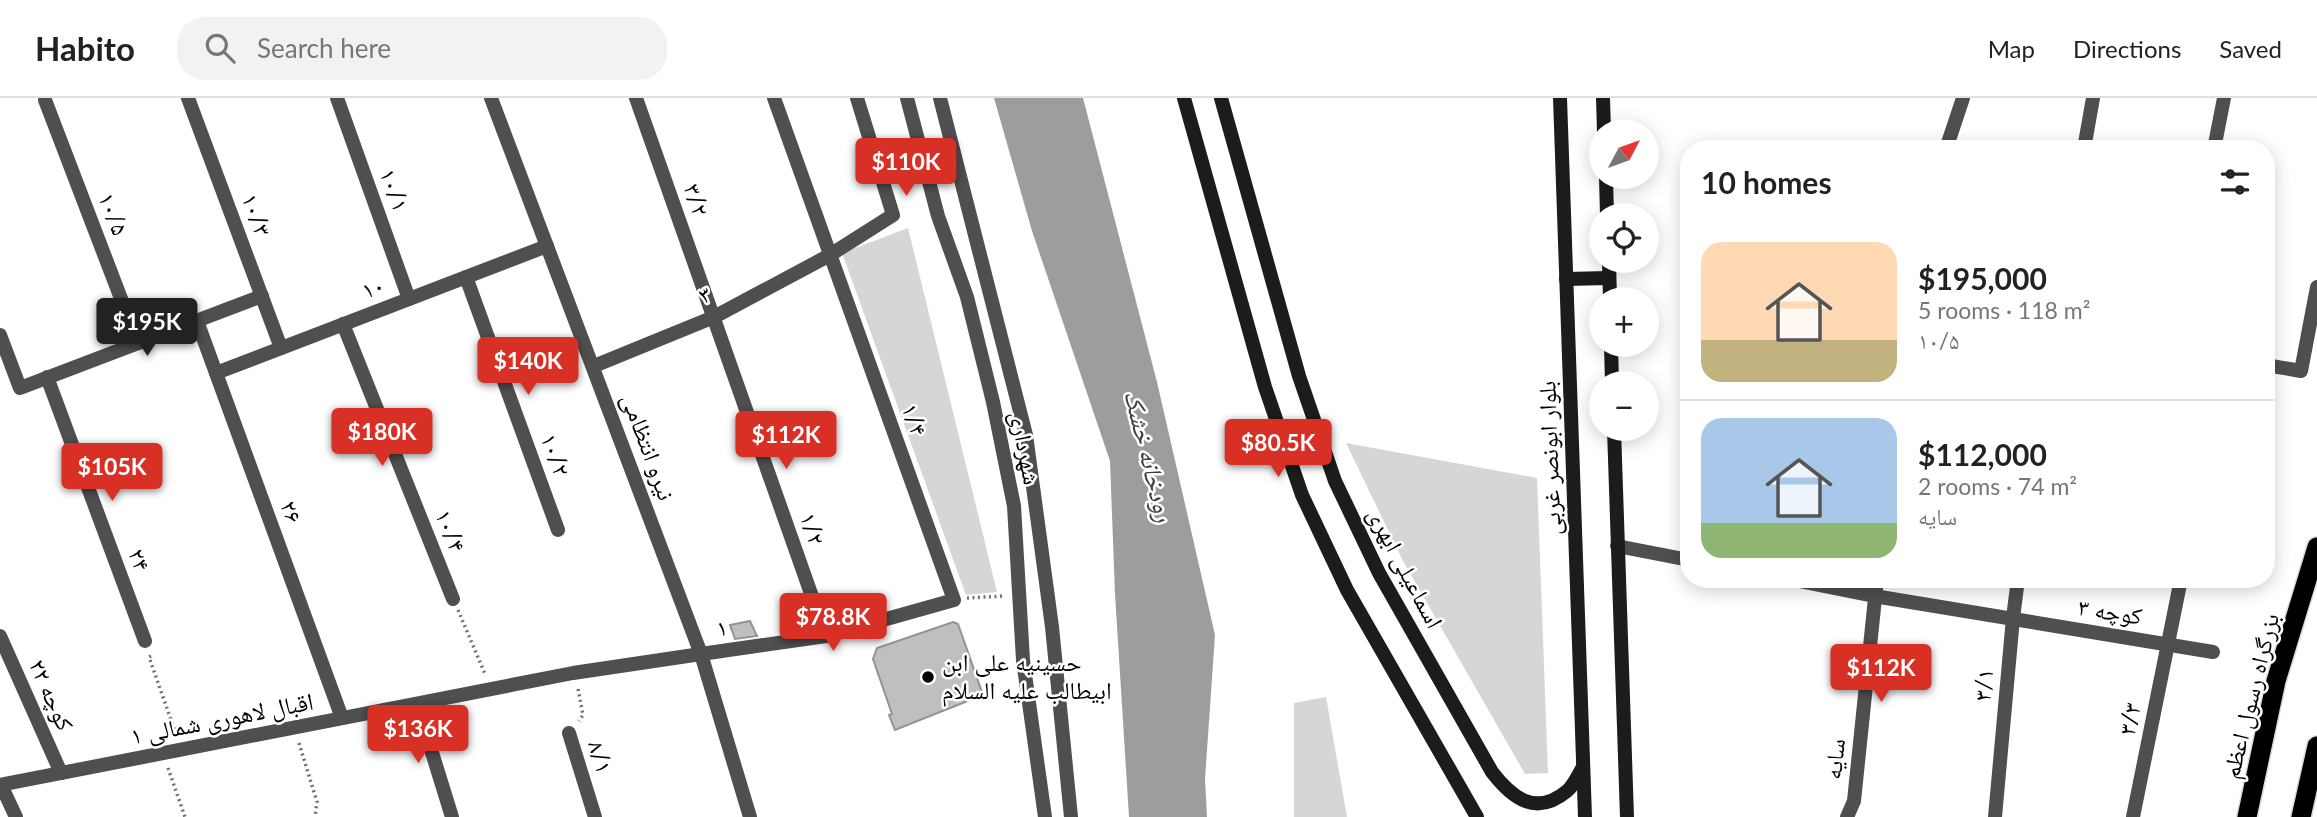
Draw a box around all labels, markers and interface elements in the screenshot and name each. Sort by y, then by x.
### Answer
search box [177,17,667,80]
text: Habito [35,28,135,68]
icon: search [201,29,239,67]
text: Search here [257,32,391,64]
text: Map [1988,34,2035,63]
text: Directions [2073,34,2181,63]
text: Saved [2219,34,2282,63]
north arrow [1589,119,1659,189]
map controls [1589,119,1659,441]
pin: $110K [857,139,955,198]
text: $110K [871,147,941,175]
icon: filters [2216,163,2254,201]
street label: ۱۰/۱ [374,164,416,215]
text: 10 homes [1701,164,1832,200]
street label: ۳/۲ [678,179,716,220]
street label: ۱۰/۵ [93,188,136,239]
street label: ۱۰/۳ [236,189,278,240]
button: locate [1589,203,1659,273]
text: $195,000 [1918,260,2047,296]
street label: ۱۰ [357,269,388,304]
icon: home [1757,270,1841,354]
street label: ۳ [693,278,715,309]
button: + [1589,287,1659,357]
text: 5 rooms · 118 m² [1918,296,2090,324]
pin: $195K [98,299,196,358]
text: $195K [112,307,182,335]
text: ۱۰/۵ [1918,326,1959,354]
pin: $140K [479,338,577,397]
text: $140K [493,346,563,374]
button: − [1589,371,1659,441]
street label: بلوار ابونصر غربی [1531,380,1567,536]
water label: رودخانه خشک [1118,386,1182,525]
street label: نیرو انتظامی [616,389,682,504]
street label: ۱/۴ [896,399,935,440]
pin: $180K [333,408,431,468]
street label: شهرداری [1004,408,1048,487]
pin: $112K [737,412,835,471]
text: $180K [347,417,417,445]
text: $112K [751,420,821,448]
pin: $80.5K [1221,420,1335,479]
text: $80.5K [1241,428,1315,456]
street label: ۱۰/۲ [535,429,577,480]
text: $112,000 [1918,436,2047,472]
pin: $105K [63,444,161,503]
icon: home [1757,446,1841,530]
text: $105K [77,452,147,480]
text: 2 rooms · 74 m² [1918,472,2077,500]
street label: ۲۶ [275,496,310,527]
street label: اسماعیلی ابهری [1361,502,1450,633]
text: سایه [1918,502,1957,530]
street label: ۱۰/۴ [430,505,473,556]
street label: ۱/۲ [794,508,832,549]
street label: ۲۴ [123,544,158,575]
street label: کوچه ۳ [2076,591,2144,631]
pin: $78.8K [776,594,890,653]
text: $78.8K [796,602,870,630]
street label: بزرگراه رسول اعظم [2215,610,2287,782]
street label: ۱ [714,611,729,642]
pin: $112K [1832,644,1930,704]
place label: حسینیه علی ابن ابیطالب علیه السلام [942,647,1112,707]
text: $112K [1846,653,1916,681]
street label: کوچه ۲۲ [23,654,81,735]
street label: ۳/۱ [1967,667,1998,702]
marker: حسینیه علی ابن ابیطالب علیه السلام [920,669,936,685]
street label: اقبال لاهوری شمالی ۱ [128,686,316,750]
street label: ۳/۳ [2111,700,2146,738]
pin: $136K [369,706,467,765]
text: $136K [383,714,453,742]
street label: ۸/۱ [583,737,620,776]
street label: سایه [1817,737,1850,781]

